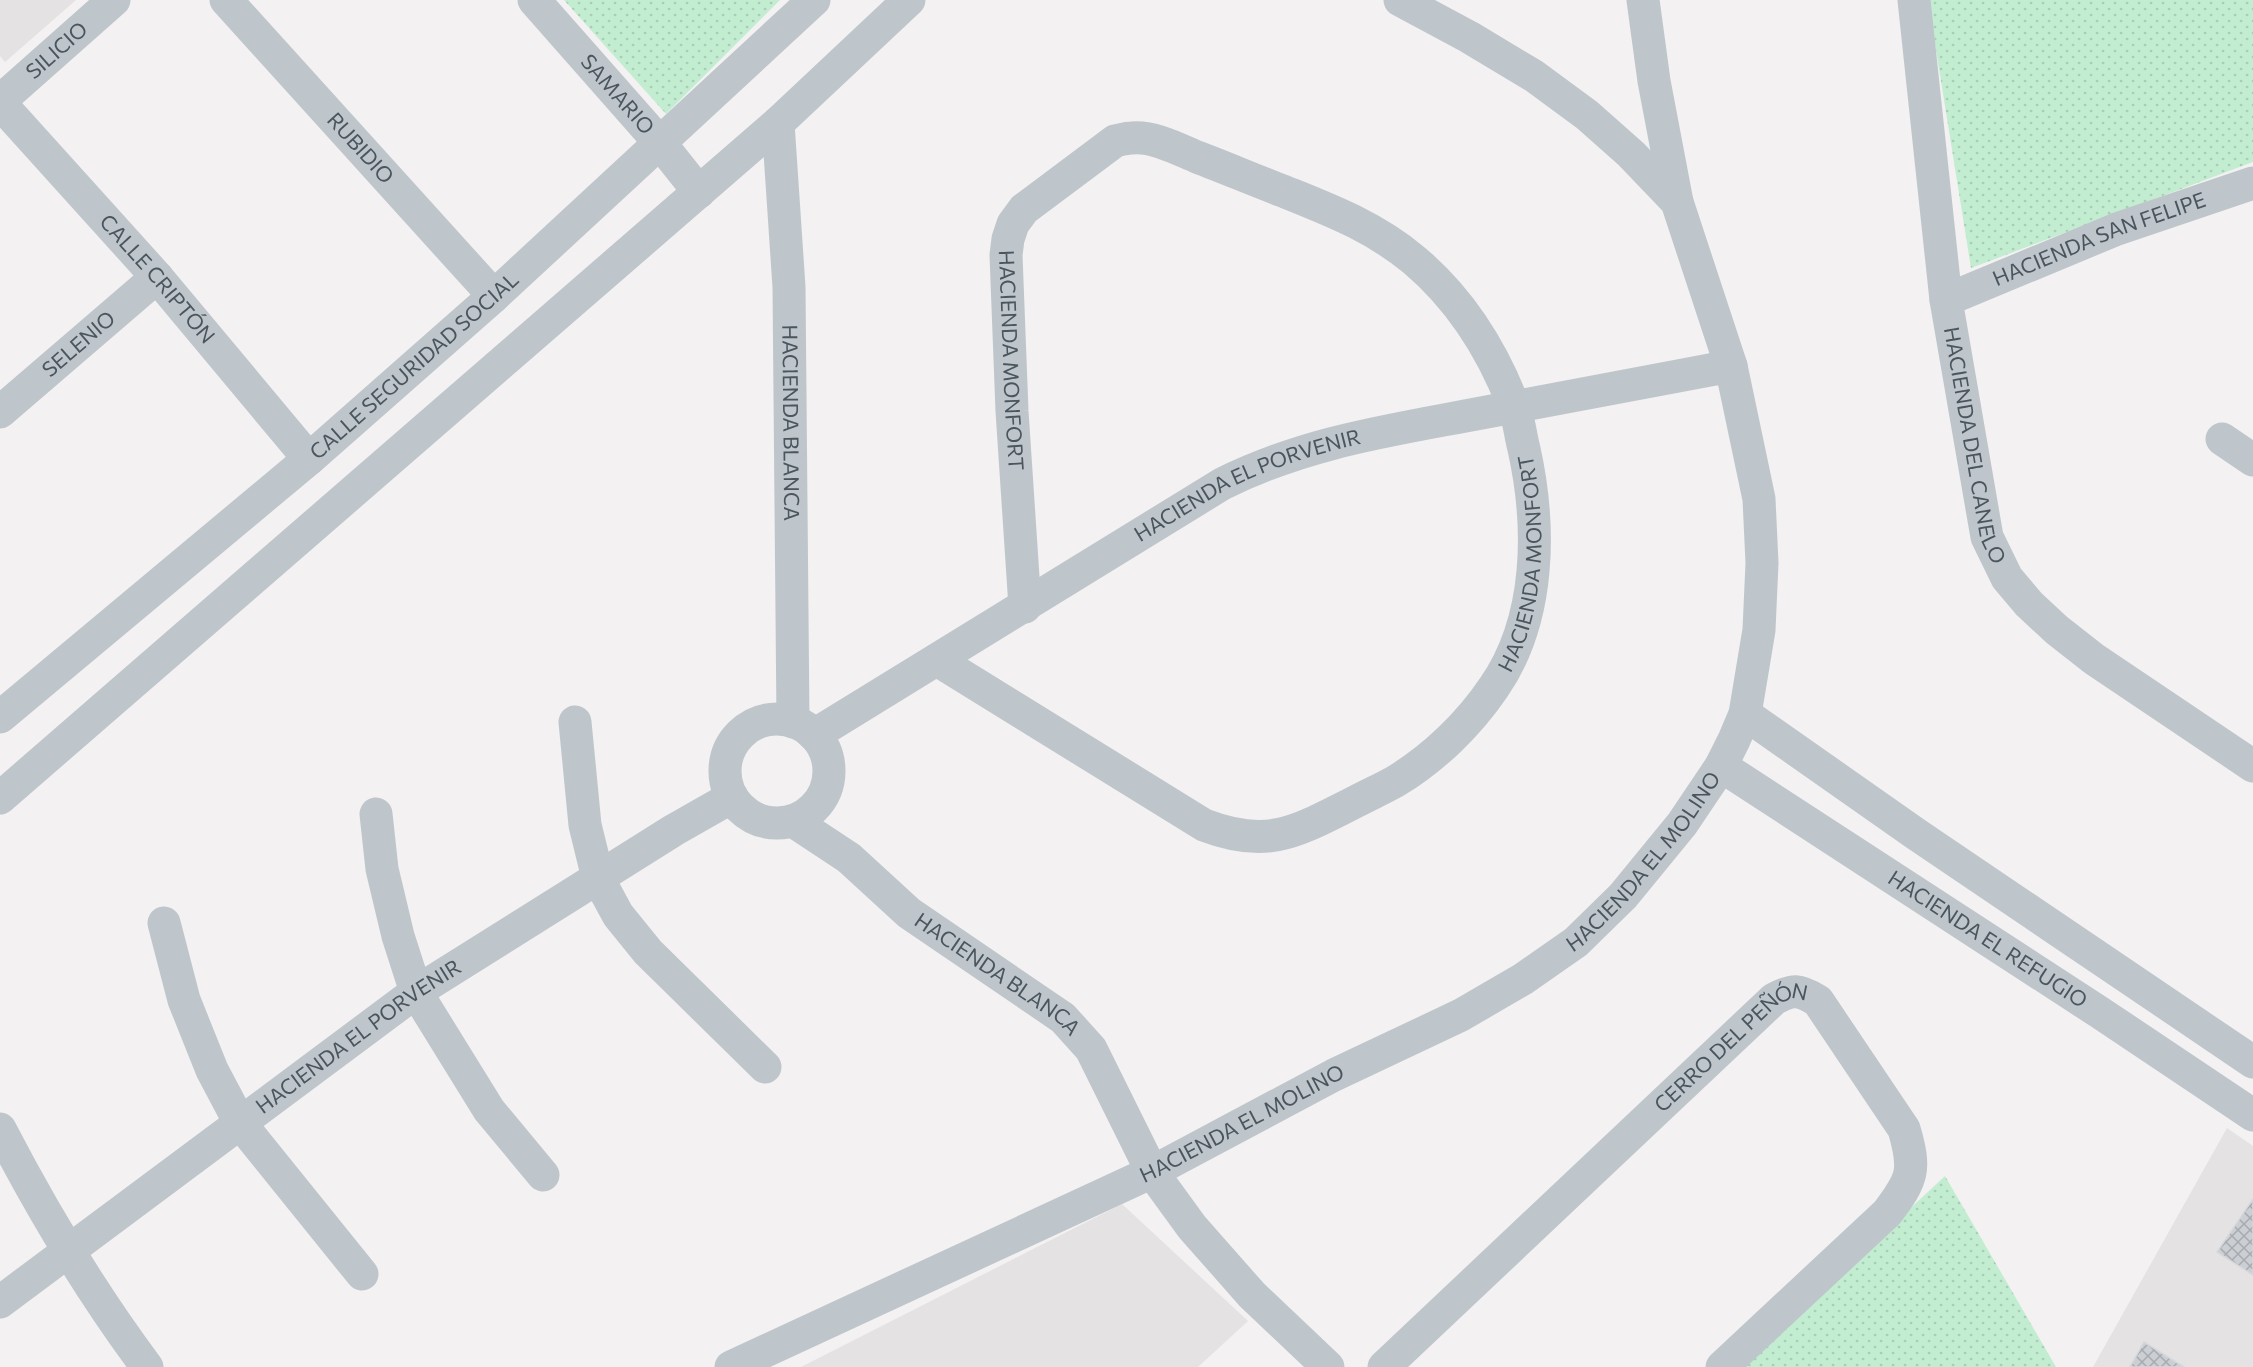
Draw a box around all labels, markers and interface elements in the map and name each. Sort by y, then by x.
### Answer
street label: SILICIO [20,16,92,83]
street label: SAMARIO [576,48,660,139]
street label: RUBIDIO [323,107,400,188]
street label: HACIENDA SAN FELIPE [1988,186,2209,290]
street label: CALLE CRIPTÓN [95,208,221,348]
street label: HACIENDA MONFORT [995,249,1030,471]
street label: CALLE SEGURIDAD SOCIAL [304,266,523,464]
street label: SELENIO [36,305,119,381]
street label: HACIENDA BLANCA [778,324,805,521]
street label: HACIENDA DEL CANELO [1940,325,2012,568]
street label: HACIENDA EL PORVENIR [1129,423,1363,546]
street label: HACIENDA MONFORT [1492,453,1545,676]
street label: HACIENDA EL MOLINO [1561,766,1725,956]
street label: HACIENDA EL REFUGIO [1884,864,2093,1012]
street label: HACIENDA BLANCA [910,907,1086,1040]
street label: HACIENDA EL PORVENIR [250,953,465,1118]
street label: CERRO DEL PEÑÓN [1648,977,1810,1116]
street label: HACIENDA EL MOLINO [1135,1058,1348,1187]

